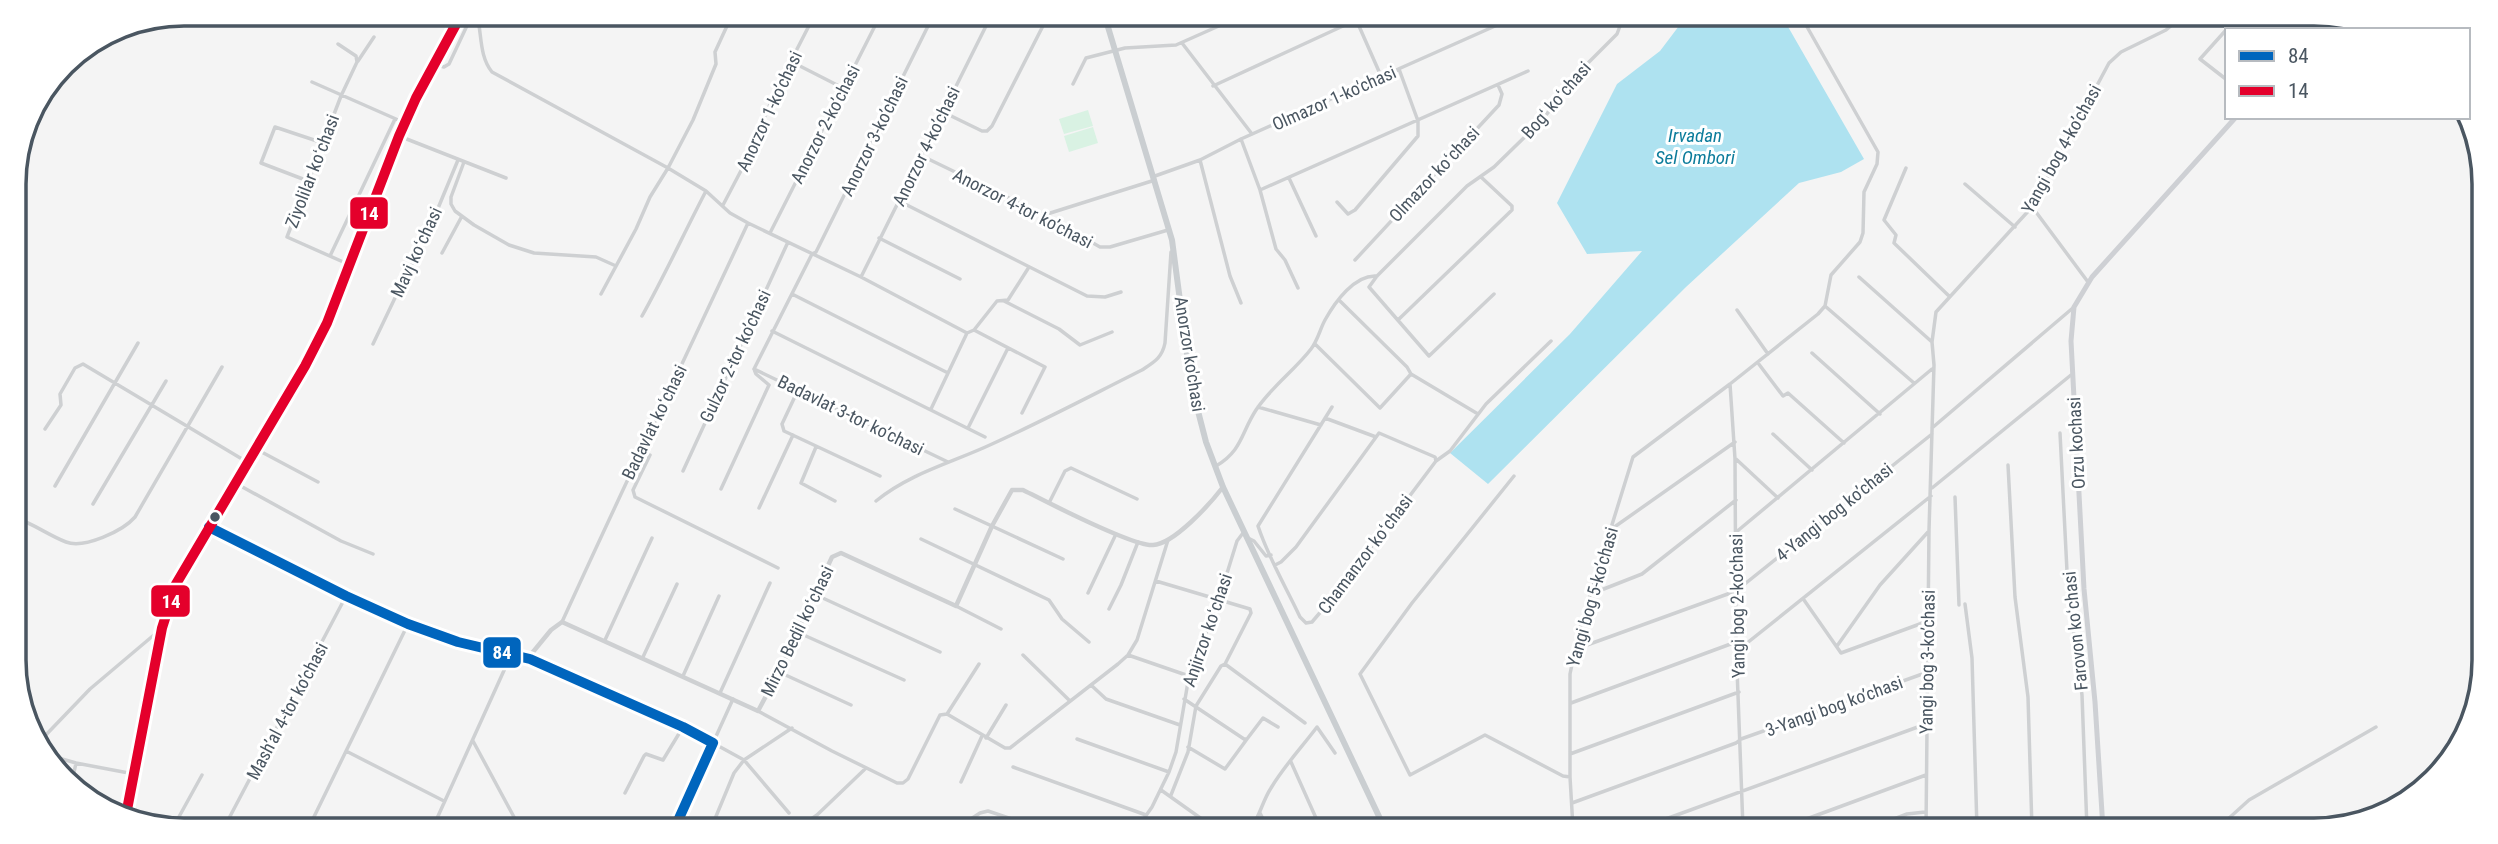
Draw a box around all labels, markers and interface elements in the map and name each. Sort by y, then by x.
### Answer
legend [2225,28,2470,119]
text: 84 [2288,44,2309,68]
street label: Аnorzor 1-koʼchasi [732,48,806,174]
street label: Bogʻ koʻchasi [1517,57,1595,143]
street label: Аnorzor 2-koʼchasi [786,61,864,187]
street label: Olmazor 1-ko'chasi [1269,61,1399,135]
street label: Аnorzor 3-koʼchasi [836,73,912,199]
text: 14 [2288,79,2309,103]
street label: Yangi bog 4-koʼchasi [2017,81,2105,217]
street label: Аnorzor 4-koʼchasi [888,83,964,209]
street label: Ziyolilar koʻchasi [281,111,343,231]
street label: Olmazor koʻchasi [1384,122,1484,226]
water label: Irvadan Sel Ombori [1655,124,1736,169]
street label: Anorzor 4-tor koʼchasi [950,164,1096,252]
line badge: 14 [349,196,389,230]
text: 14 [359,202,379,225]
street label: Mavj koʻchasi [386,204,446,300]
street label: Gulzor 2-tor koʼchasi [695,286,775,426]
street label: Anorzor ko'chasi [1171,295,1209,413]
street label: Badavlat koʻchasi [617,361,691,483]
street label: Badavlat 3-tor koʼchasi [775,371,927,459]
street label: Orzu kochasi [2063,396,2089,490]
street label: 4-Yangi bog koʼchasi [1771,458,1897,566]
street label: Chamanzor koʻchasi [1313,490,1417,618]
unlabelled marker [208,510,222,524]
street label: Yangi bog 5-koʼchasi [1562,525,1622,669]
street label: Yangi bog 2-koʼchasi [1725,534,1749,678]
street label: Mirzo Bedil koʻchasi [756,562,838,700]
street label: Farovon koʻchasi [2058,570,2092,692]
street label: Anjirzor koʻchasi [1178,571,1236,689]
line badge: 14 [150,584,191,618]
text: 14 [161,590,181,613]
street label: Yangi bog 3-koʼchasi [1915,590,1939,734]
line badge: 84 [482,636,522,669]
street label: Mashʼal 4-tor koʼchasi [242,639,332,783]
text: 84 [492,641,512,664]
street label: 3-Yangi bog koʼchasi [1763,671,1905,741]

